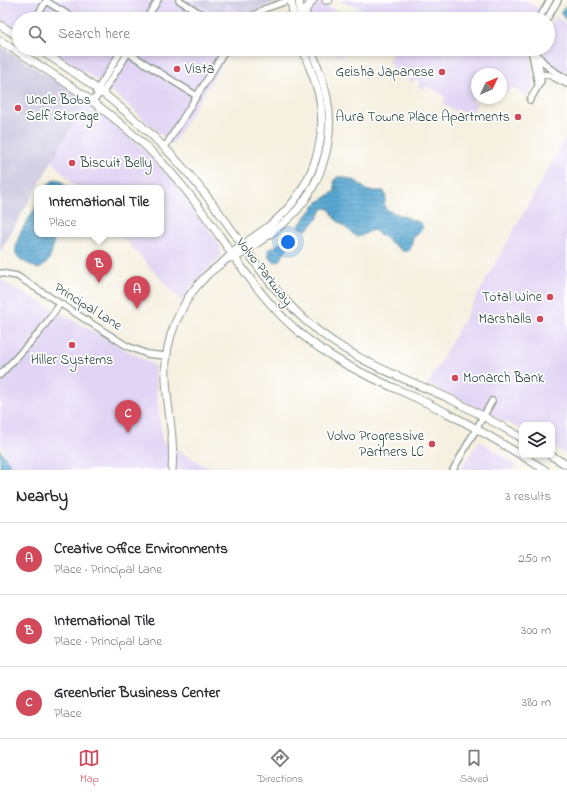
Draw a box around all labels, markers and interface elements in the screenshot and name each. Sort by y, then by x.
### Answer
search box [12,12,555,56]
icon: search [26,23,48,45]
text: Search here [58,23,130,45]
place label: Vista [184,59,214,80]
place label: Geisha Japanese [335,62,435,83]
marker: Vista [172,64,182,74]
marker: Geisha Japanese [437,67,447,77]
north arrow [471,68,507,104]
place label: Uncle Bobs Self Storage [26,90,100,128]
marker: Uncle Bobs Self Storage [13,103,23,113]
place label: Aura Towne Place Apartments [336,107,510,128]
marker: Aura Towne Place Apartments [513,112,523,122]
place label: Biscuit Belly [79,153,152,175]
marker: Biscuit Belly [67,158,77,168]
popup [34,185,164,237]
text: International Tile [49,191,149,213]
text: Place [49,213,76,232]
your location [278,232,298,252]
street label: Volvo Parkway [229,233,298,311]
pin: B [86,250,112,283]
pin: A [124,276,150,309]
street label: Principal Lane [50,278,127,337]
place label: Total Wine [482,287,543,308]
marker: Total Wine [545,292,555,302]
place label: Marshalls [478,309,532,330]
marker: Marshalls [535,314,545,324]
marker: Hiller Systems [67,340,77,350]
place label: Hiller Systems [31,350,113,372]
place label: Monarch Bank [463,368,545,389]
marker: Monarch Bank [450,373,460,383]
pin: C [115,400,141,433]
map controls [519,422,555,458]
button: layers [519,422,555,458]
place label: Volvo Progressive Partners LC [326,426,425,463]
marker: Volvo Progressive Partners LC [427,439,437,449]
text: Nearby [16,484,68,509]
text: 3 results [505,487,551,506]
text: Creative Office Environments [54,538,228,560]
text: A [25,549,33,568]
text: 250 m [518,549,551,568]
text: Place · Principal Lane [54,560,162,579]
text: International Tile [54,610,155,632]
text: B [25,621,33,640]
text: 300 m [521,621,551,640]
text: Place · Principal Lane [54,632,162,651]
text: Greenbrier Business Center [54,682,220,704]
text: C [25,693,33,712]
text: 380 m [522,693,551,712]
text: Place [54,704,82,723]
tab: Map [78,747,100,787]
tab: Directions [257,747,303,787]
tab: Saved [460,747,489,787]

